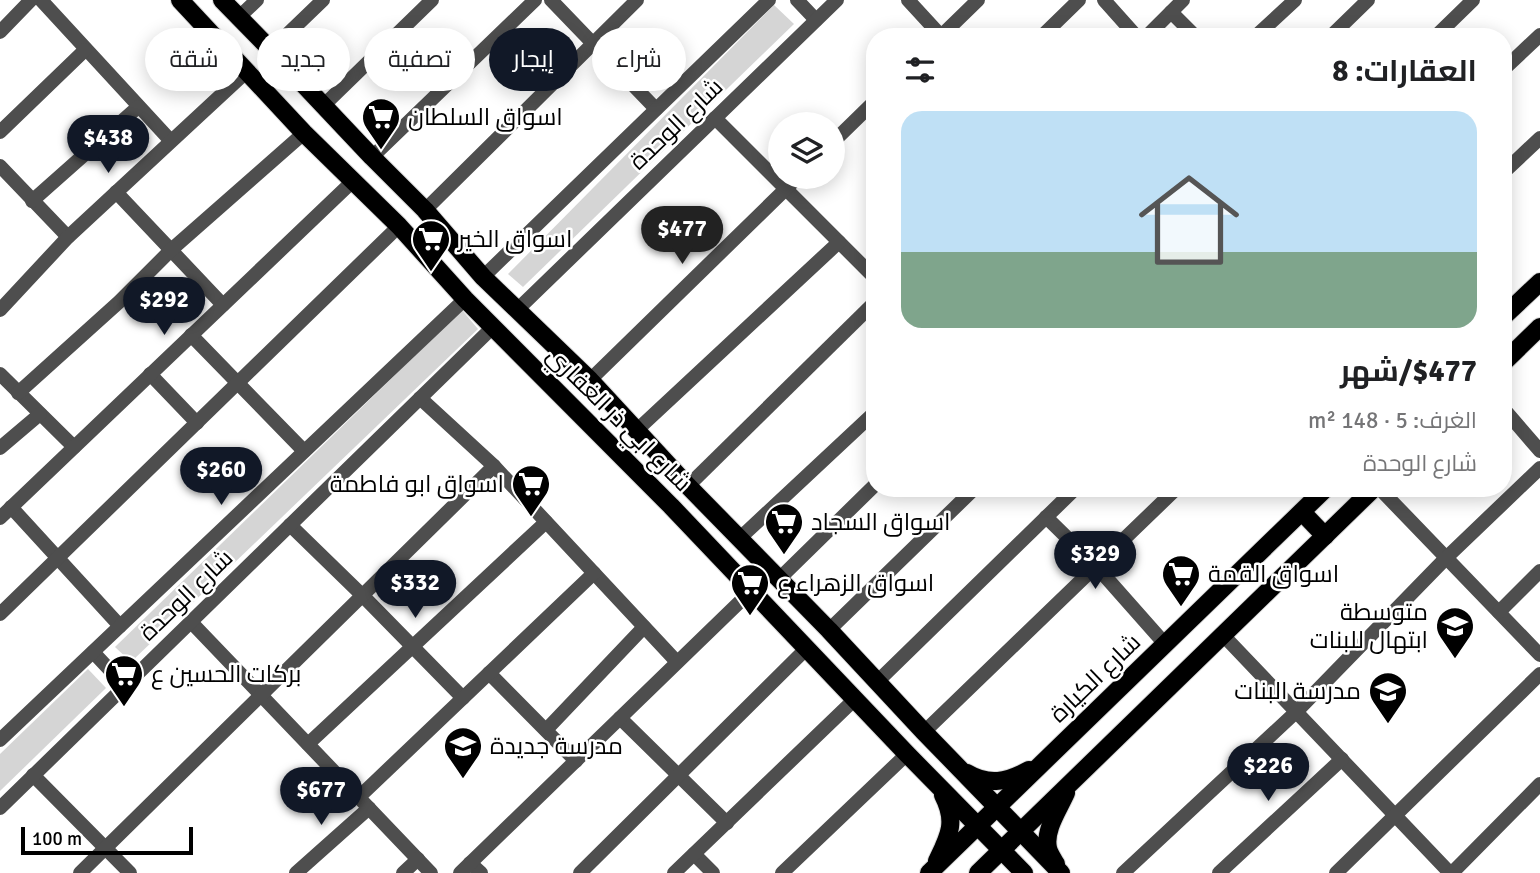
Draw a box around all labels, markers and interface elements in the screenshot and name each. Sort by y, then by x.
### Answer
chip: شقة [145,28,243,91]
chip: جديد [257,28,350,91]
chip: تصفية [364,28,475,91]
chip: إيجار [489,28,578,91]
chip: شراء [592,28,686,91]
icon: filters [901,51,939,89]
text: العقارات: 8 [1332,53,1477,90]
street label: شارع الوحدة [623,72,730,177]
supermarket icon: اسواق السلطان [360,96,402,151]
place label: اسواق السلطان [408,102,563,132]
map controls [768,112,845,189]
button: layers [768,112,845,189]
pin: $438 [67,116,149,175]
text: $438 [83,123,133,152]
icon: home [1126,157,1252,283]
pin: $477 [641,206,723,266]
text: $477 [657,214,707,243]
supermarket icon: اسواق الخير [410,218,452,273]
place label: اسواق الخير [456,224,572,254]
pin: $292 [123,278,205,337]
text: $292 [139,285,189,314]
street label: شارع ابي ذر الغفاري [537,340,698,501]
text: $477/شهر [1340,353,1477,390]
text: الغرف: 5 · 148 m² [1308,406,1477,435]
pin: $260 [180,448,262,507]
text: شارع الوحدة [1363,449,1477,478]
text: $260 [196,455,246,484]
supermarket icon: اسواق ابو فاطمة [510,463,552,518]
place label: اسواق ابو فاطمة [330,469,504,499]
supermarket icon: اسواق السجاد [763,501,805,556]
place label: اسواق السجاد [811,507,950,537]
pin: $329 [1054,532,1136,591]
text: $329 [1070,539,1120,568]
street label: شارع الوحدة [133,543,240,648]
supermarket icon: اسواق القمة [1160,553,1202,608]
place label: اسواق القمة [1208,559,1339,589]
pin: $332 [374,560,456,620]
supermarket icon: اسواق الزهراء ع [729,562,771,617]
text: $332 [390,568,440,597]
place label: اسواق الزهراء ع [777,568,934,599]
place label: متوسطة ابتهال للبنات [1310,597,1428,655]
school or university icon: متوسطة ابتهال للبنات [1434,605,1476,660]
street label: شارع الكيارة [1043,627,1148,729]
supermarket icon: بركات الحسين ع [103,653,145,708]
place label: بركات الحسين ع [151,659,301,690]
school or university icon: مدرسة البنات [1367,670,1409,725]
place label: مدرسة البنات [1234,676,1361,706]
school or university icon: مدرسة جديدة [442,725,484,780]
place label: مدرسة جديدة [490,731,623,761]
pin: $226 [1227,744,1309,803]
text: $226 [1243,751,1293,780]
pin: $677 [280,768,362,827]
text: $677 [296,775,346,804]
scale bar [21,824,192,856]
text: 100 m [32,827,82,851]

